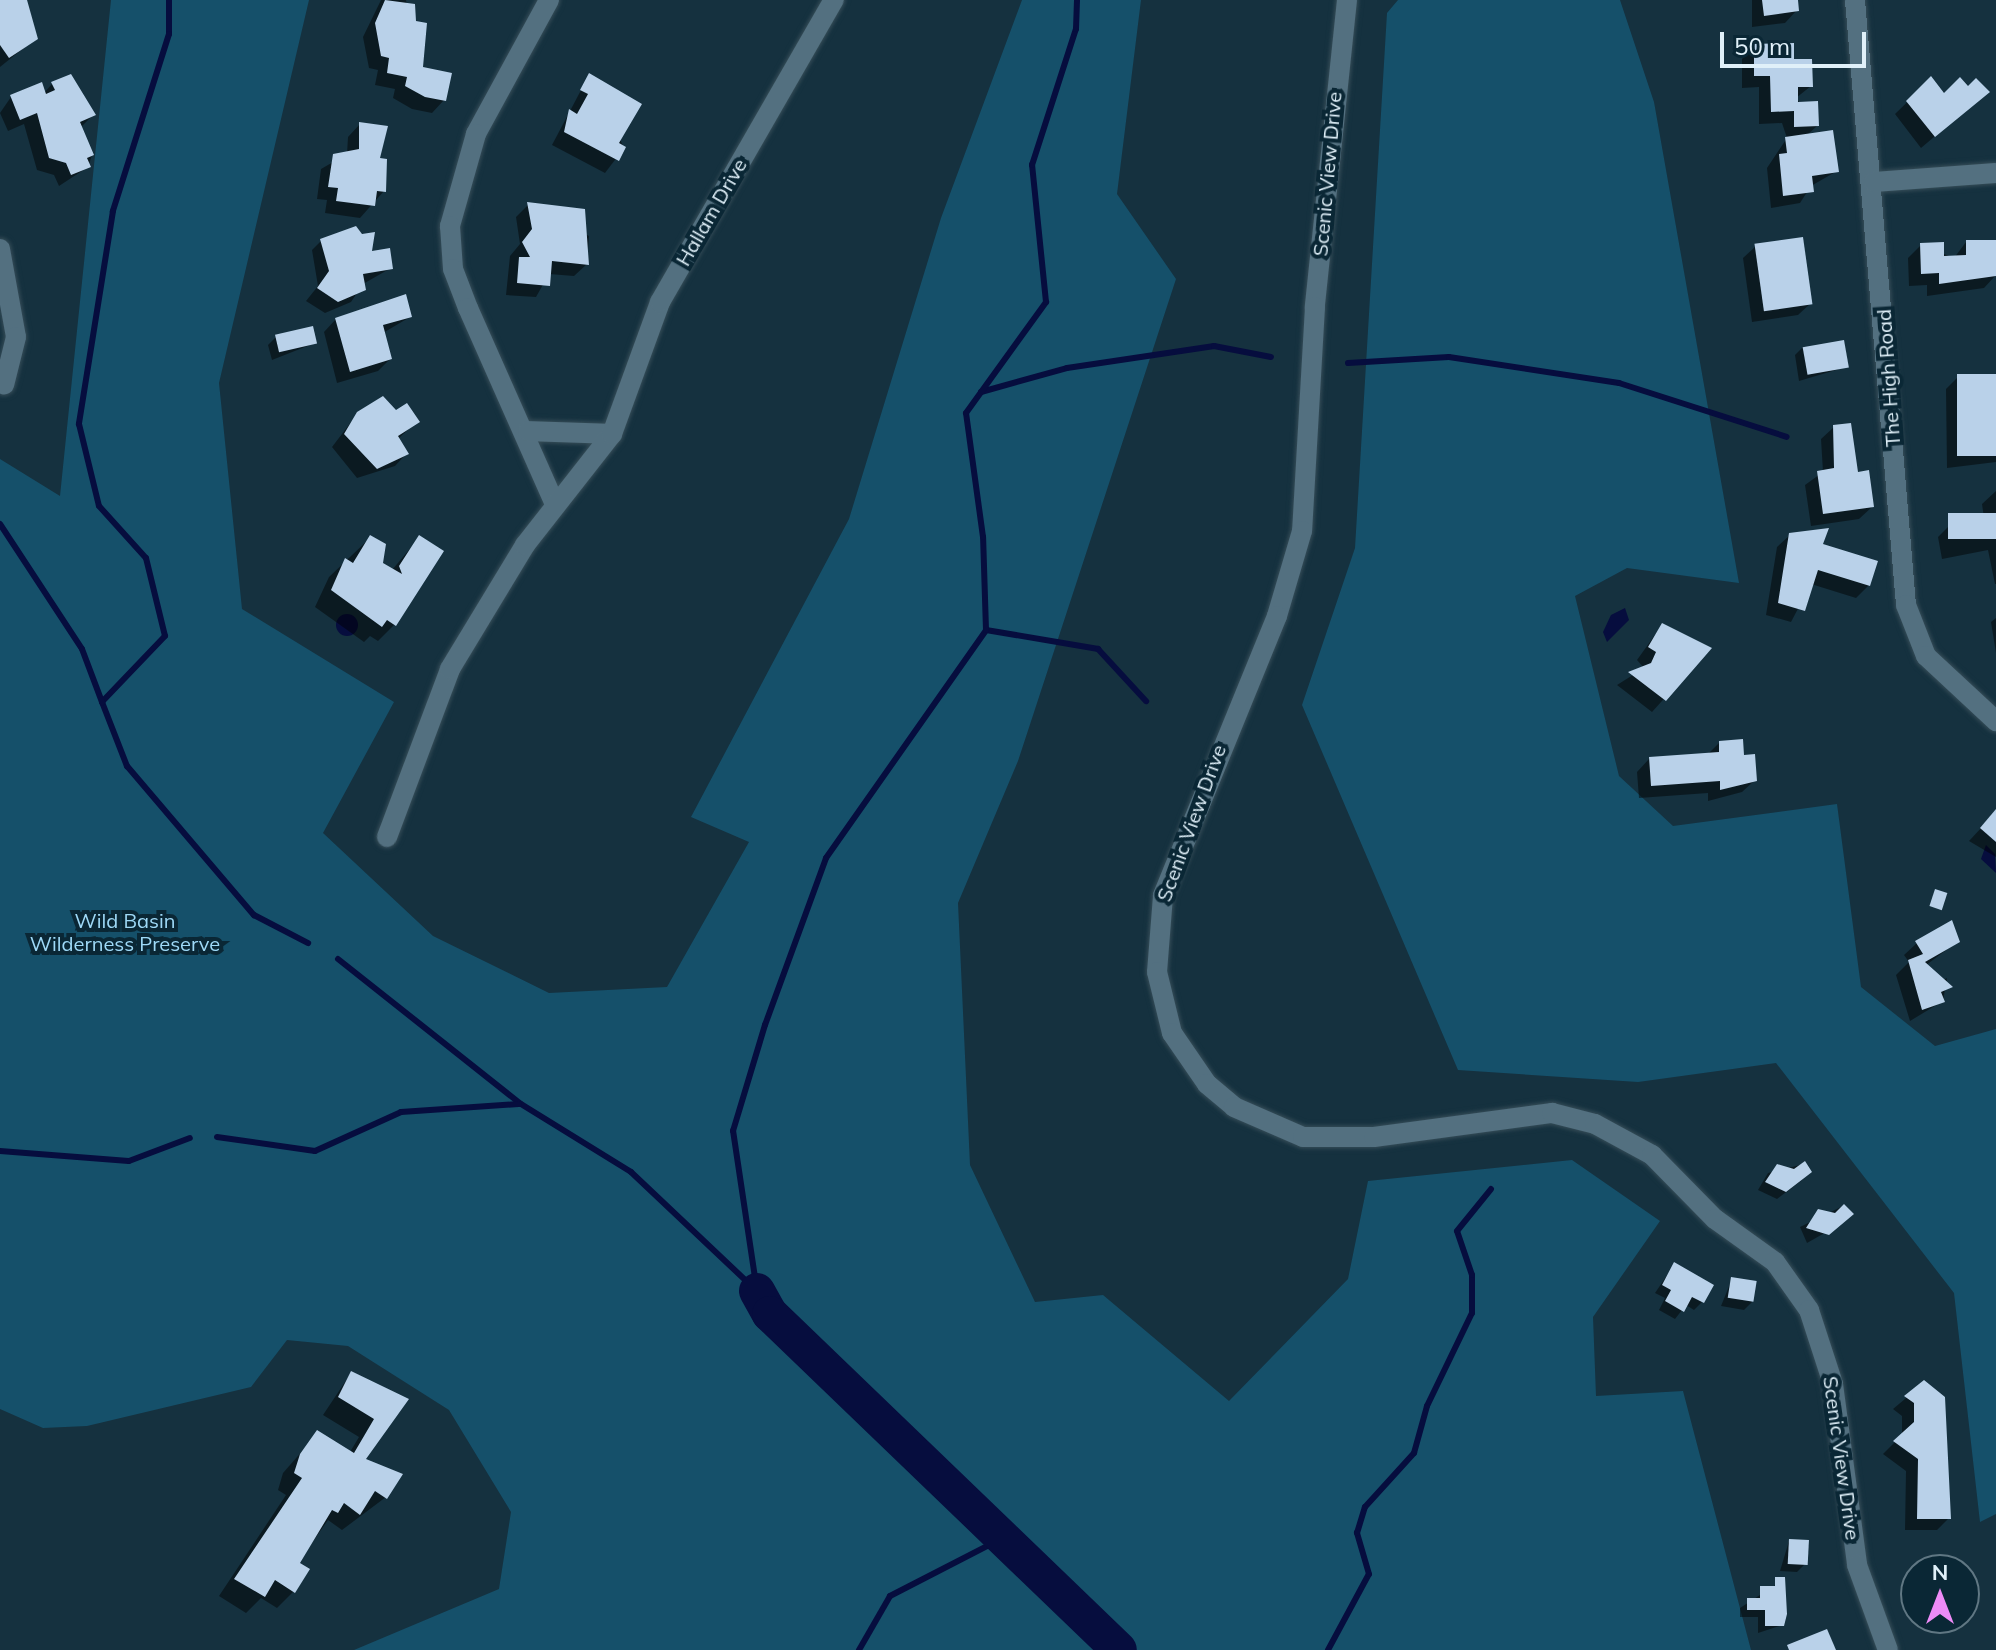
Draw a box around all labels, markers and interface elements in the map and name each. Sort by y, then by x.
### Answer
scale bar [1724,16,1870,66]
text: 50 m [1734,31,1790,61]
street label: Scenic View Drive [1308,91,1346,257]
street label: Hallam Drive [671,154,751,270]
street label: The High Road [1871,308,1905,448]
street label: Scenic View Drive [1152,741,1230,905]
park label: Wild Basin Wilderness Preserve [30,909,220,956]
street label: Scenic View Drive [1819,1375,1865,1541]
north arrow [1900,1554,1980,1634]
text: N [1932,1558,1948,1586]

